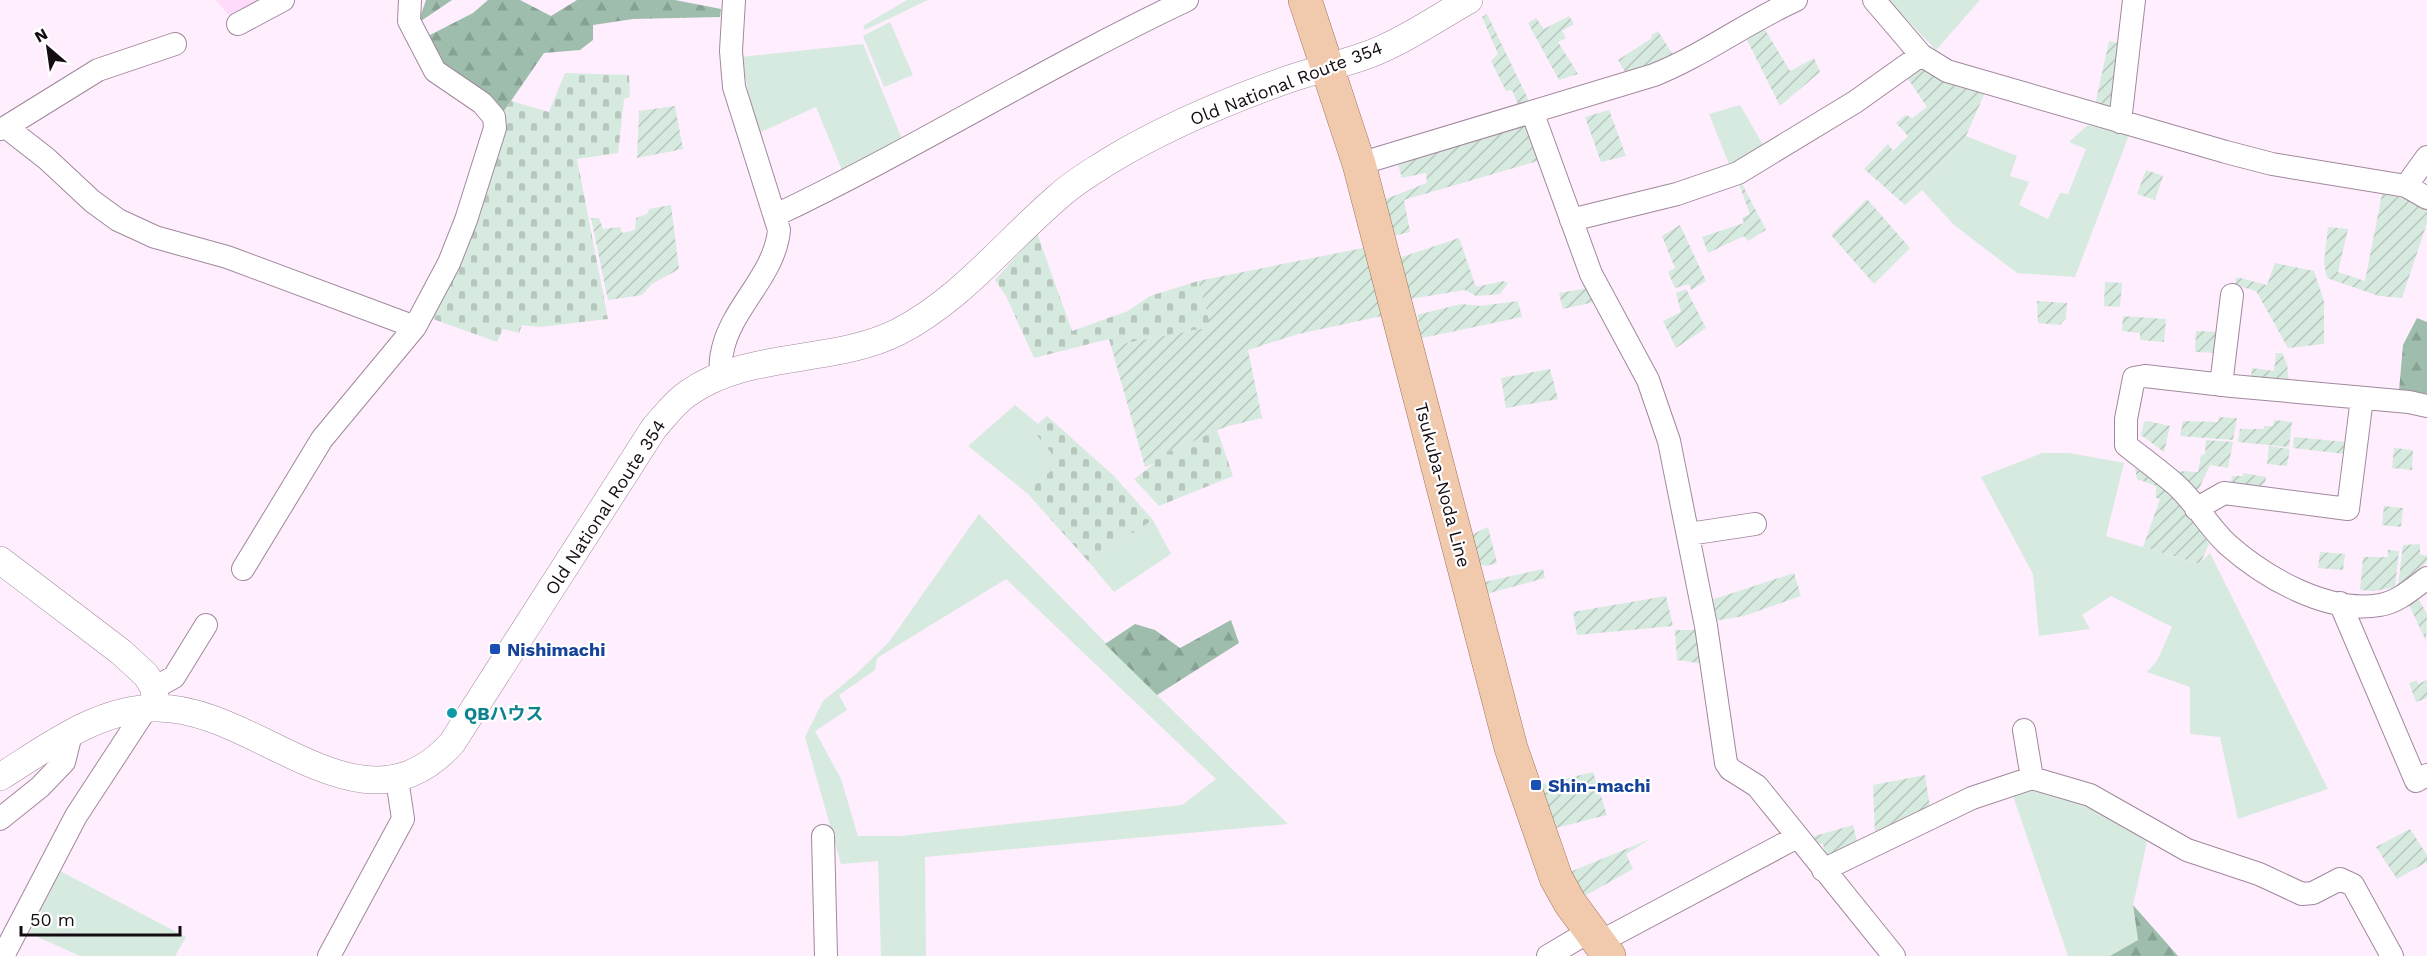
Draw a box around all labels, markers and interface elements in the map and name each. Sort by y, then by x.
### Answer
north arrow [18,18,78,78]
text: N [31,24,51,47]
street label: Old National Route 354 [1187,37,1385,129]
street label: Tsukuba-Noda Line [1411,400,1475,570]
street label: Old National Route 354 [541,416,669,598]
place label: Nishimachi [507,639,605,660]
marker: Nishimachi [488,642,502,656]
place label: QBハウス [464,703,544,724]
marker: QBハウス [445,706,459,720]
place label: Shin-machi [1548,775,1651,796]
marker: Shin-machi [1529,778,1543,792]
scale bar [21,899,180,937]
text: 50 m [30,909,75,930]

